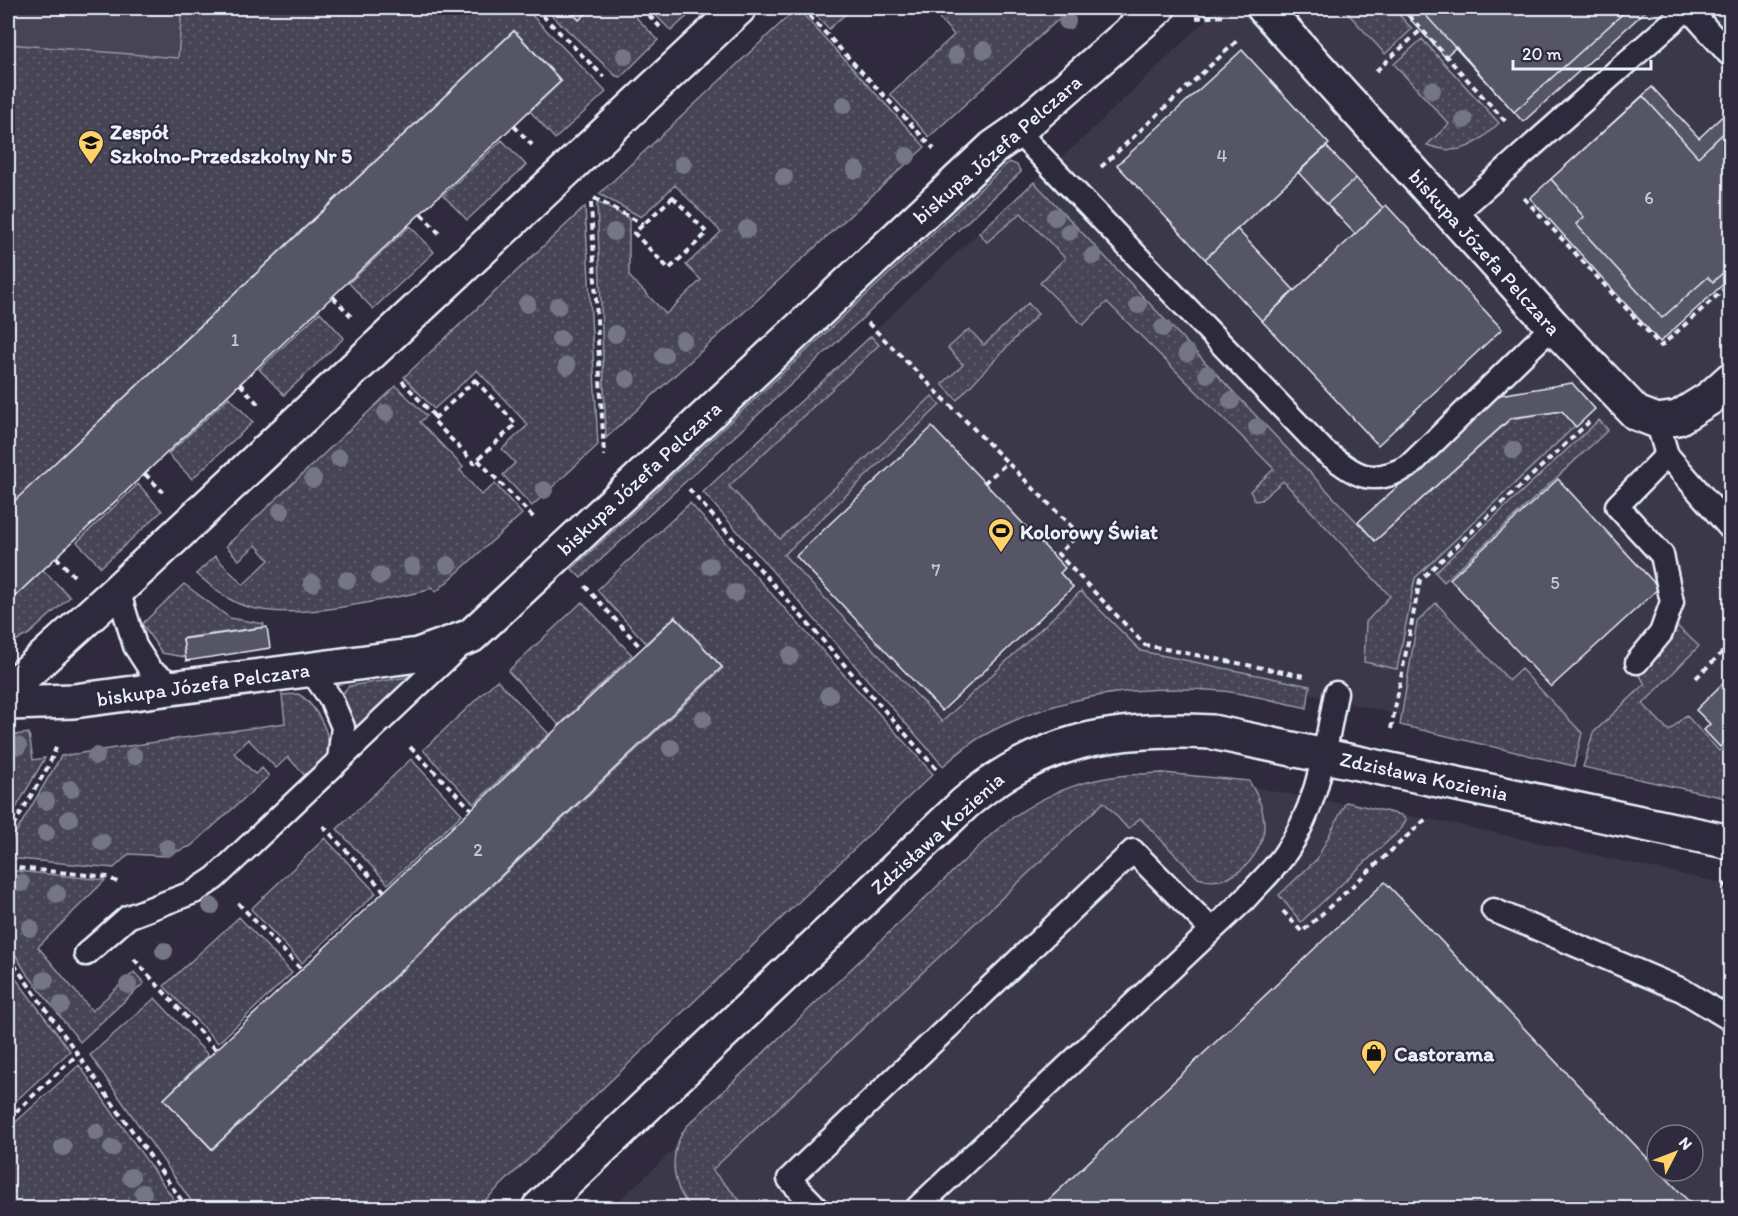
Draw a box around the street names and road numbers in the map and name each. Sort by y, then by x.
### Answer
street label: biskupa Józefa Pelczara [908,69,1086,229]
street label: biskupa Józefa Pelczara [1404,164,1566,340]
street label: biskupa Józefa Pelczara [552,396,726,560]
street label: biskupa Józefa Pelczara [95,657,311,711]
street label: Zdzisława Kozienia [1338,746,1510,806]
street label: Zdzisława Kozienia [865,767,1009,899]

